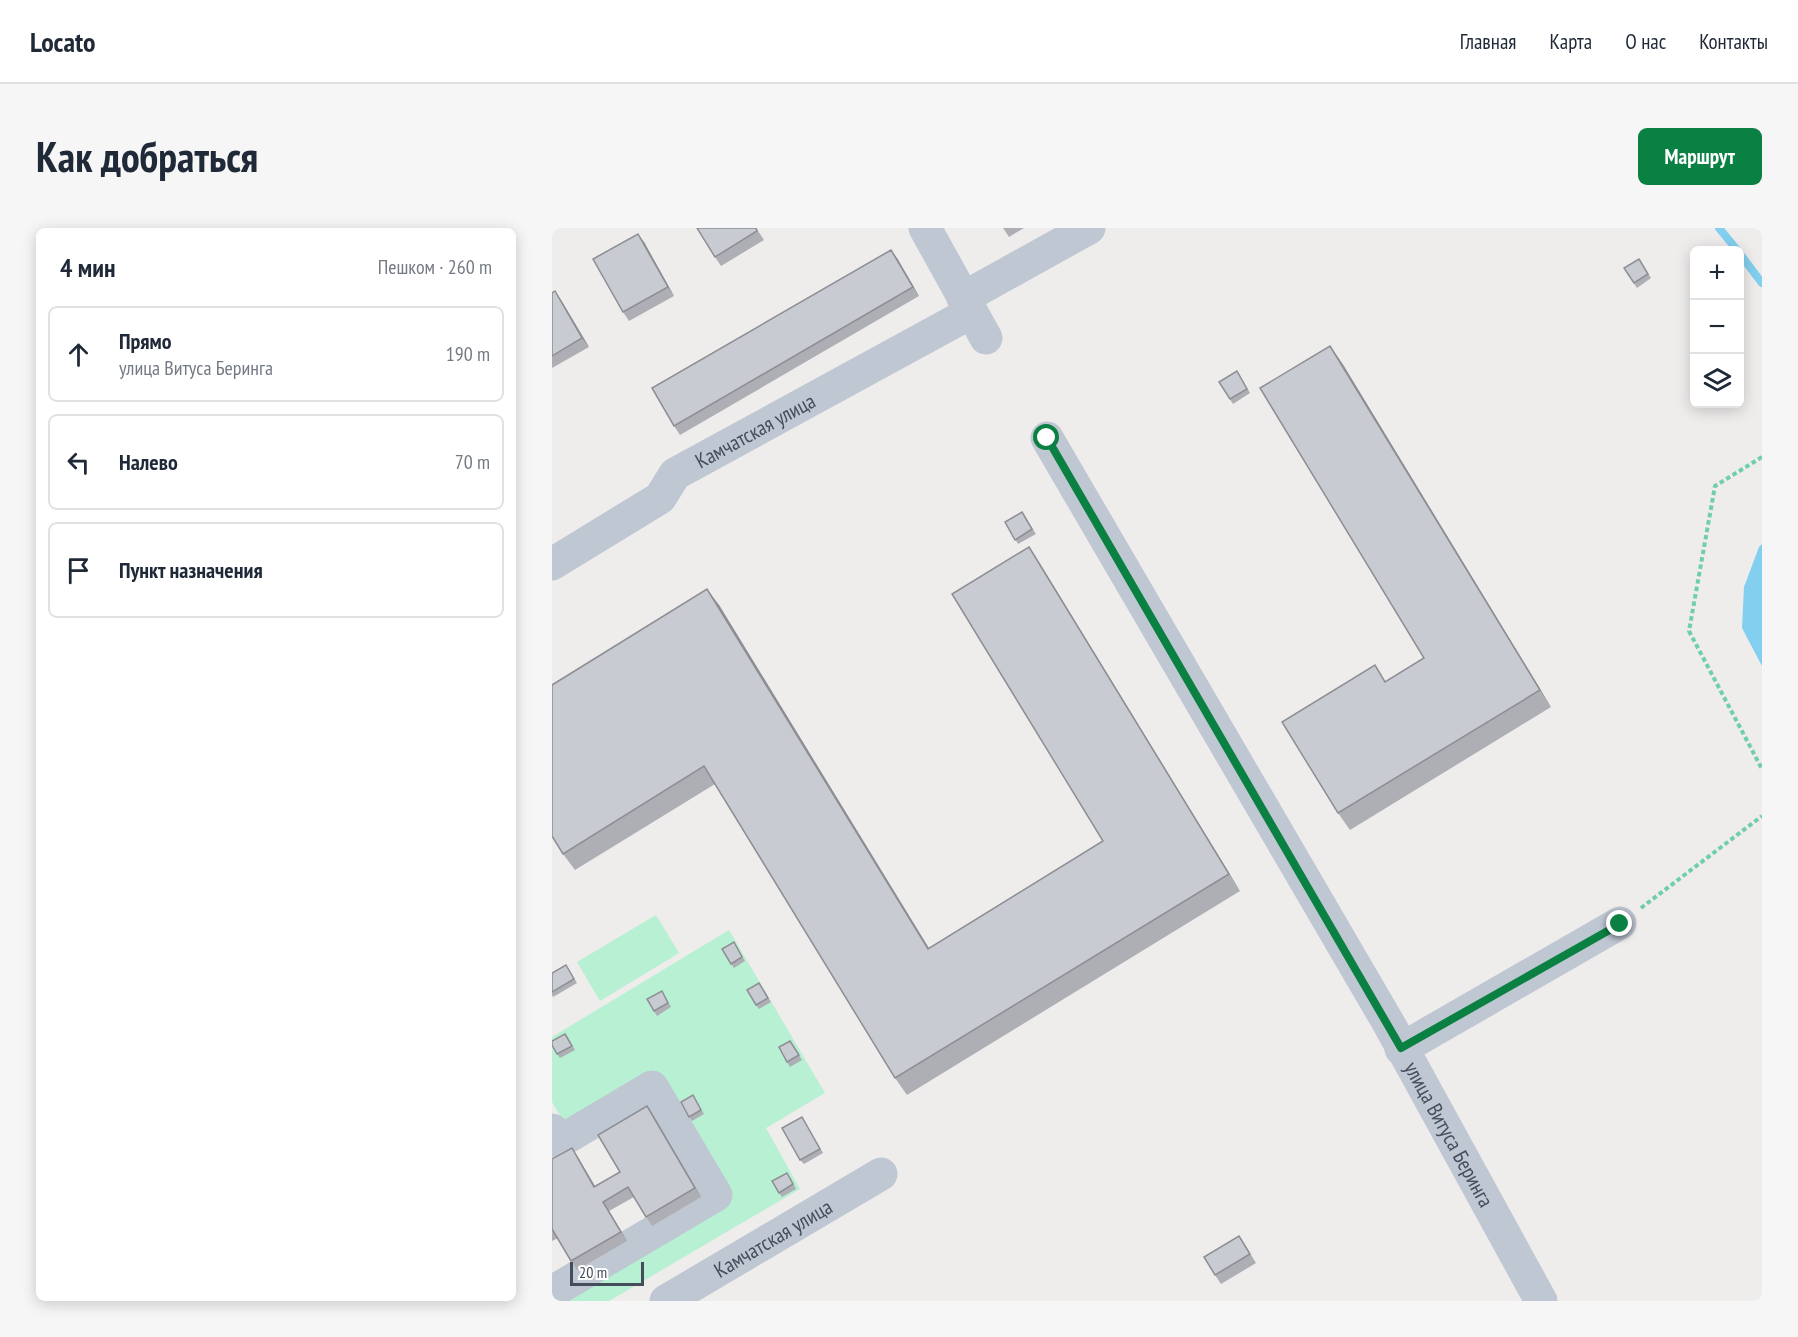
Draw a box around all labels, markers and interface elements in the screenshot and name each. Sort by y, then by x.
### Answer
text: Locato [30,23,96,60]
text: Главная [1460,28,1516,55]
text: Карта [1549,28,1592,55]
text: О нас [1625,28,1666,55]
text: Контакты [1699,28,1768,55]
button: Маршрут [1638,128,1762,185]
text: Как добраться [36,129,258,184]
map controls [1690,246,1744,408]
button: + [1690,246,1744,300]
text: 4 мин [60,251,115,284]
text: Пешком · 260 m [378,254,492,280]
button: − [1690,300,1744,354]
text: Прямо [119,327,172,355]
icon: ahead [62,338,95,371]
text: 190 m [446,341,490,367]
button: layers [1690,354,1744,408]
text: улица Витуса Беринга [119,355,273,381]
street label: Камчатская улица [690,387,820,474]
route start [1033,424,1059,450]
icon: left [62,446,95,479]
text: Налево [119,448,178,476]
text: 70 m [455,449,490,475]
icon: arrive [62,554,95,587]
text: Пункт назначения [119,556,263,584]
route end [1606,910,1632,936]
street label: улица Витуса Беринга [1399,1057,1500,1211]
street label: Камчатская улица [709,1193,837,1283]
scale bar [570,1259,644,1286]
text: 20 m [579,1262,607,1282]

